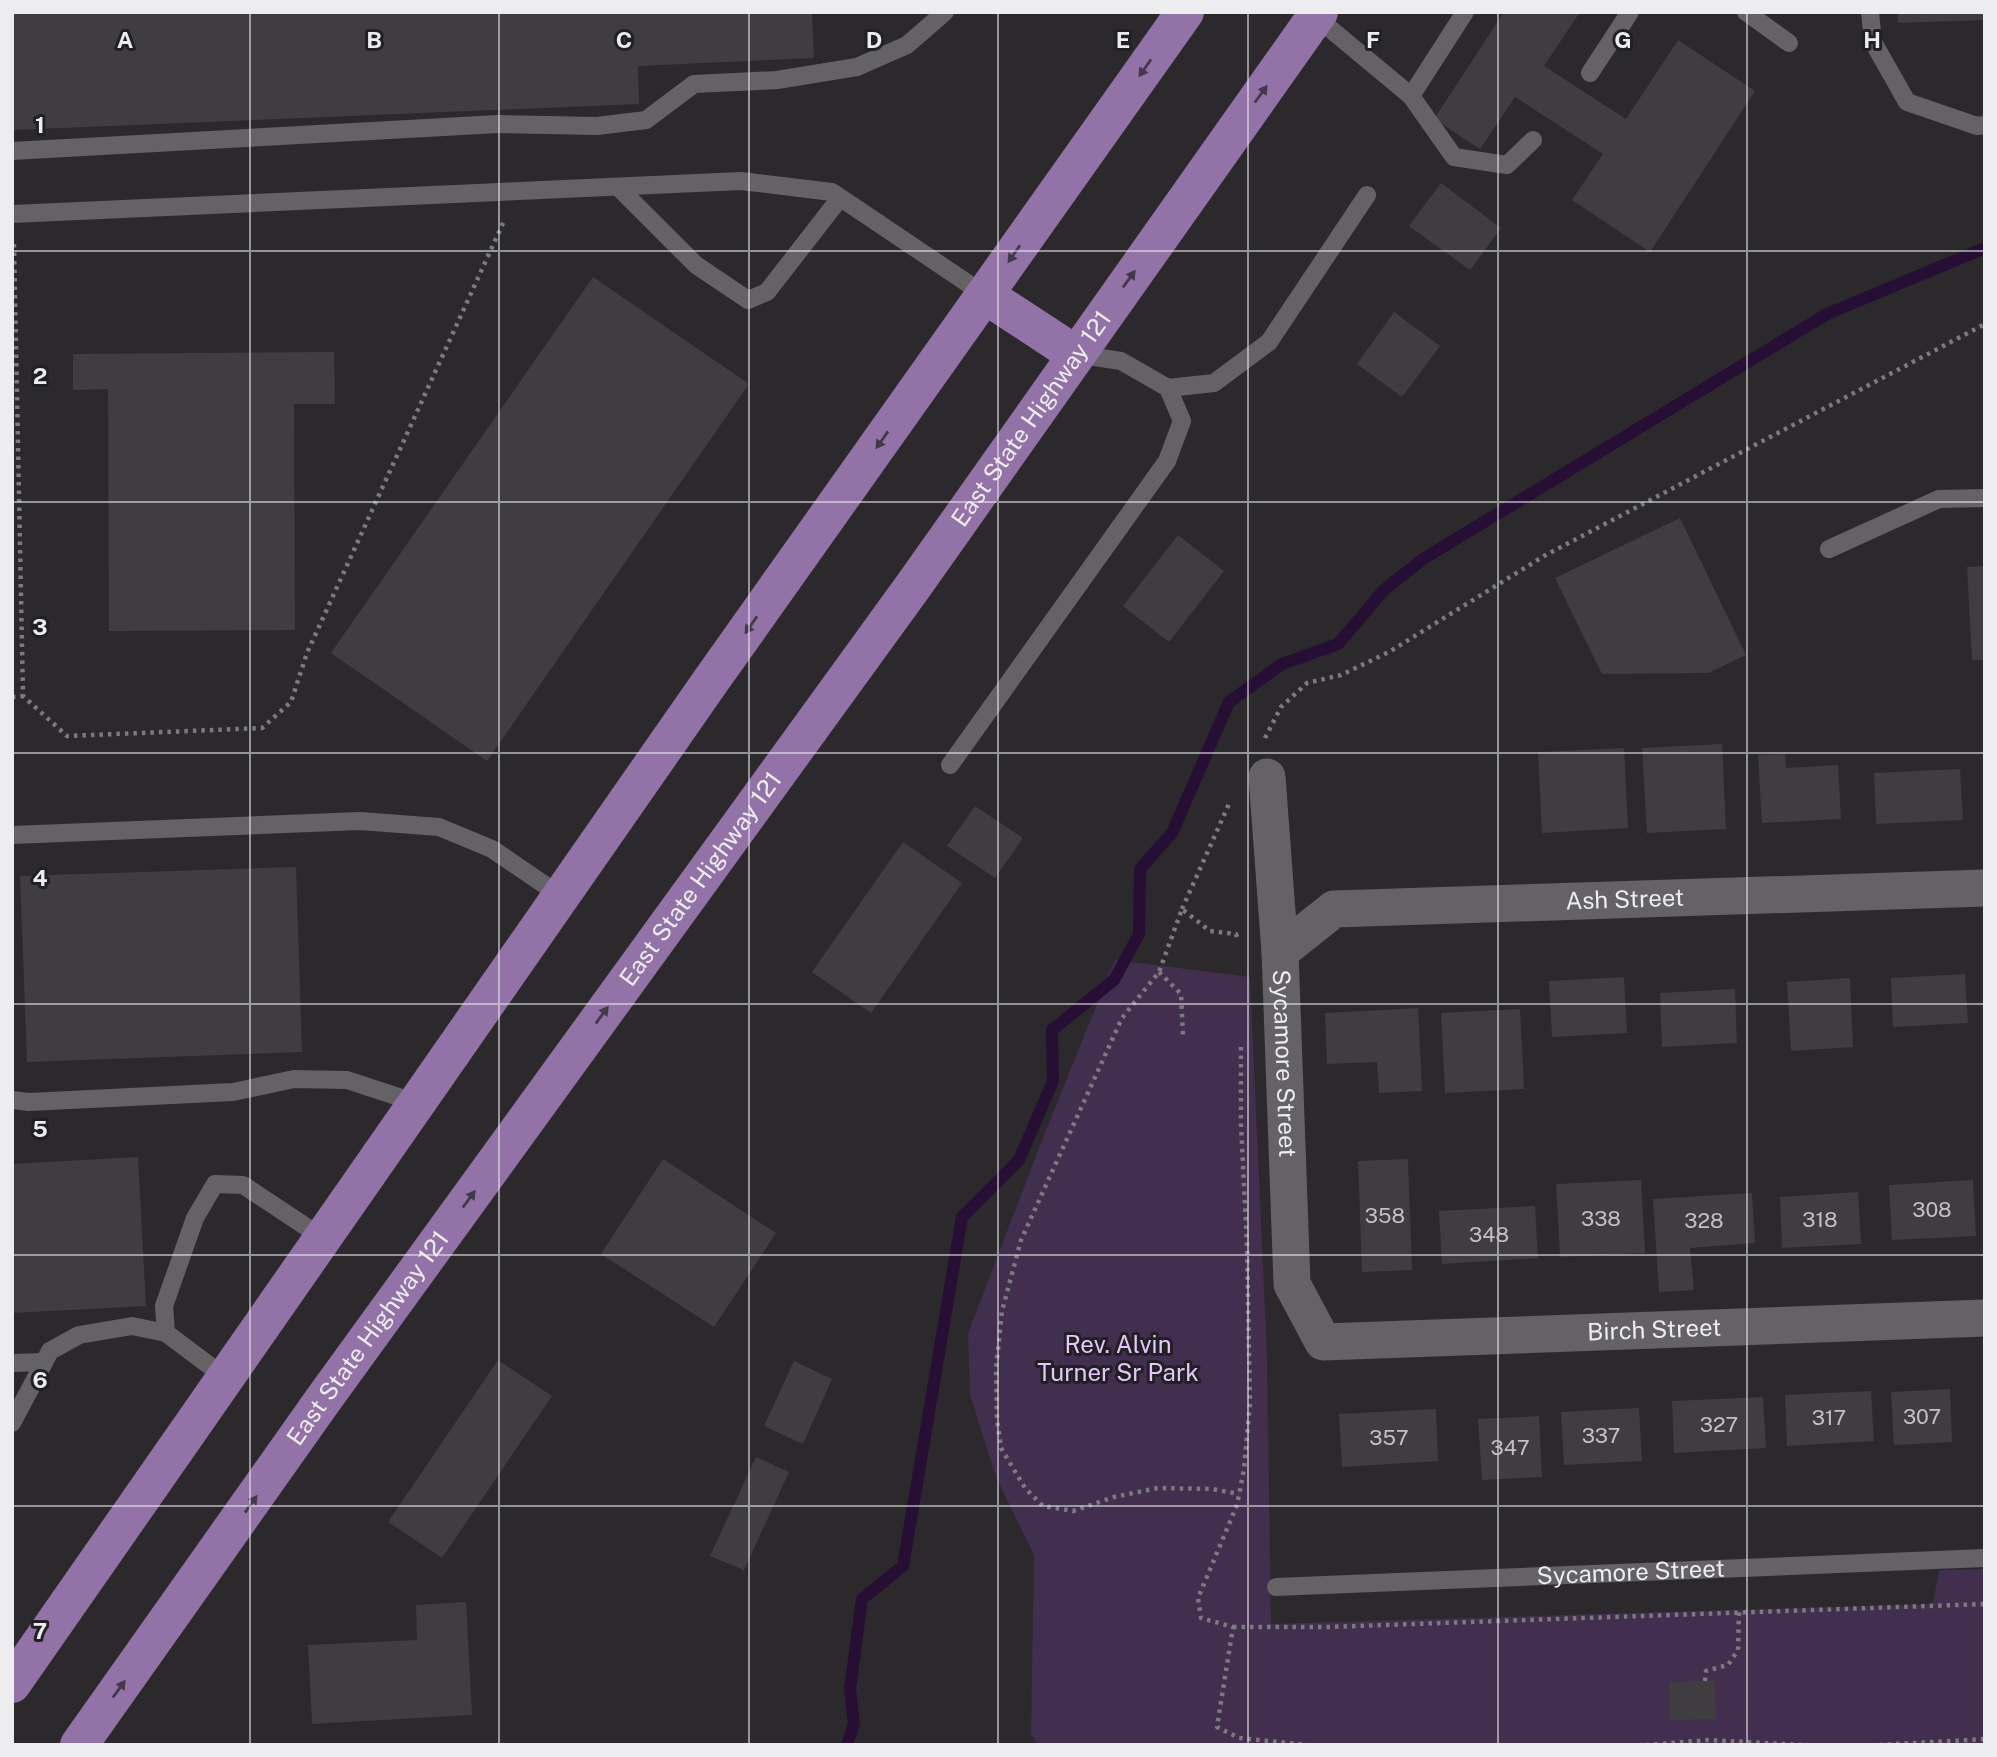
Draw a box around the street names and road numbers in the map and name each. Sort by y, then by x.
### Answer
street label: East State Highway 121 [945,305,1116,531]
street label: East State Highway 121 [613,766,787,991]
street label: Ash Street [1565,883,1685,915]
street label: Sycamore Street [1268,969,1302,1158]
street label: East State Highway 121 [281,1225,454,1450]
street label: Birch Street [1587,1313,1722,1345]
street label: Sycamore Street [1536,1554,1725,1589]

